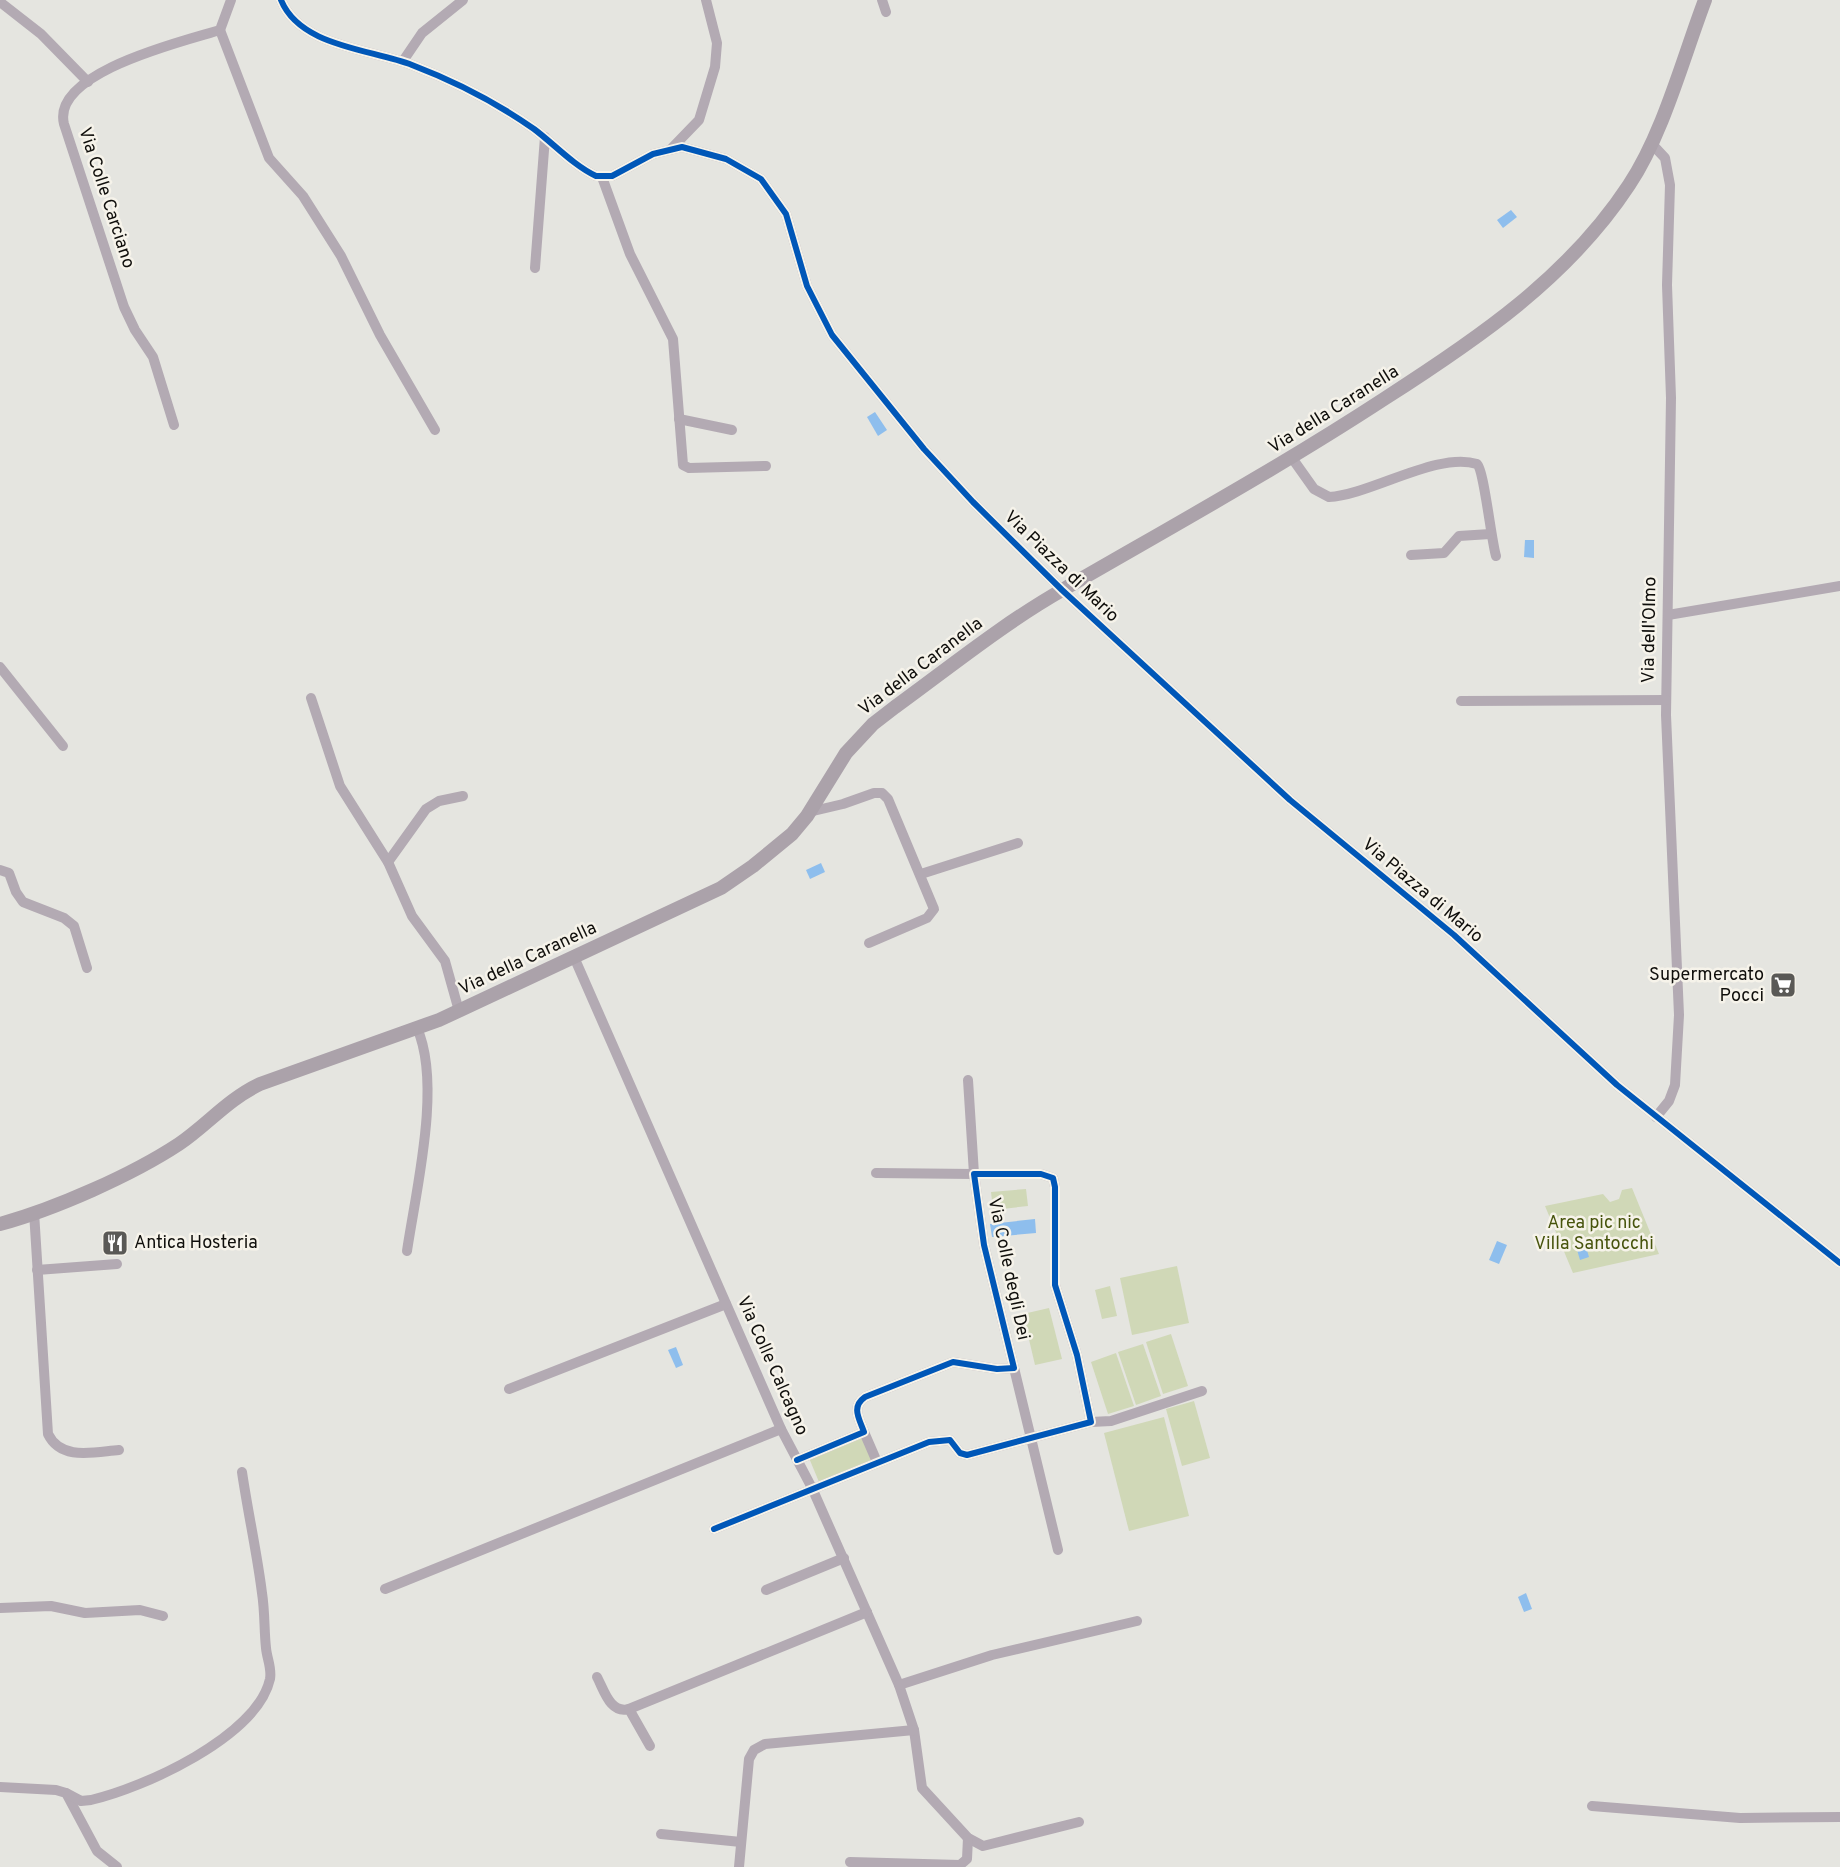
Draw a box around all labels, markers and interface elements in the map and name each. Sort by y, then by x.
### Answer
street label: Via Colle Carciano [72,125,140,271]
street label: Via della Caranella [1264,361,1404,459]
street label: Via Piazza di Mario [999,506,1123,628]
street label: Via dell'Olmo [1638,577,1662,683]
street label: Via della Caranella [854,613,988,721]
street label: Via Piazza di Mario [1357,834,1487,948]
street label: Via della Caranella [455,917,601,1001]
place label: Supermercato Pocci [1649,964,1764,1008]
supermarket icon: Supermercato Pocci [1768,970,1798,1000]
street label: Via Colle degli Dei [982,1196,1034,1342]
park label: Area pic nic Villa Santocchi [1534,1212,1654,1256]
restaurant icon: Antica Hosteria [100,1228,130,1258]
place label: Antica Hosteria [134,1232,258,1255]
street label: Via Colle Calcagno [731,1293,813,1439]

